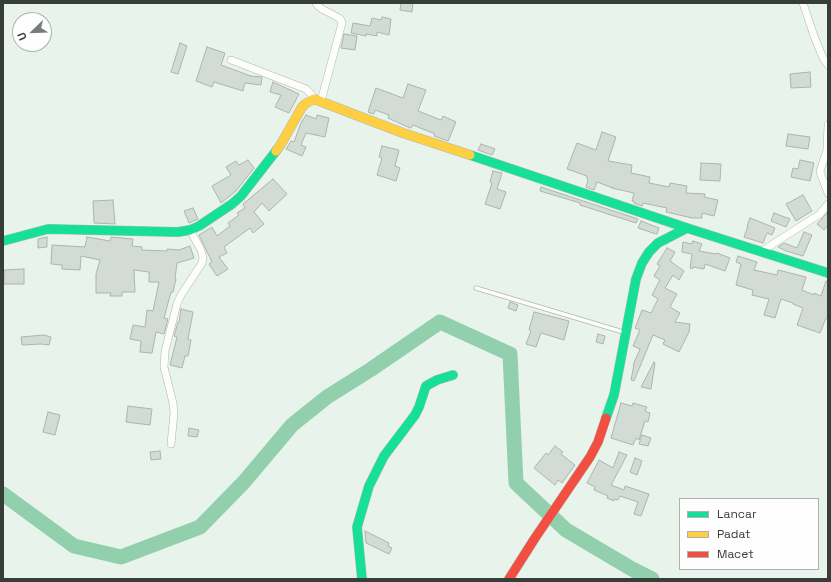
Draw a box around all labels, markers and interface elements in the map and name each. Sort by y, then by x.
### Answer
north arrow [12,12,52,52]
text: U [14,30,30,42]
legend [679,498,819,570]
text: Lancar [717,506,756,522]
text: Padat [717,526,751,542]
text: Macet [717,546,754,562]

